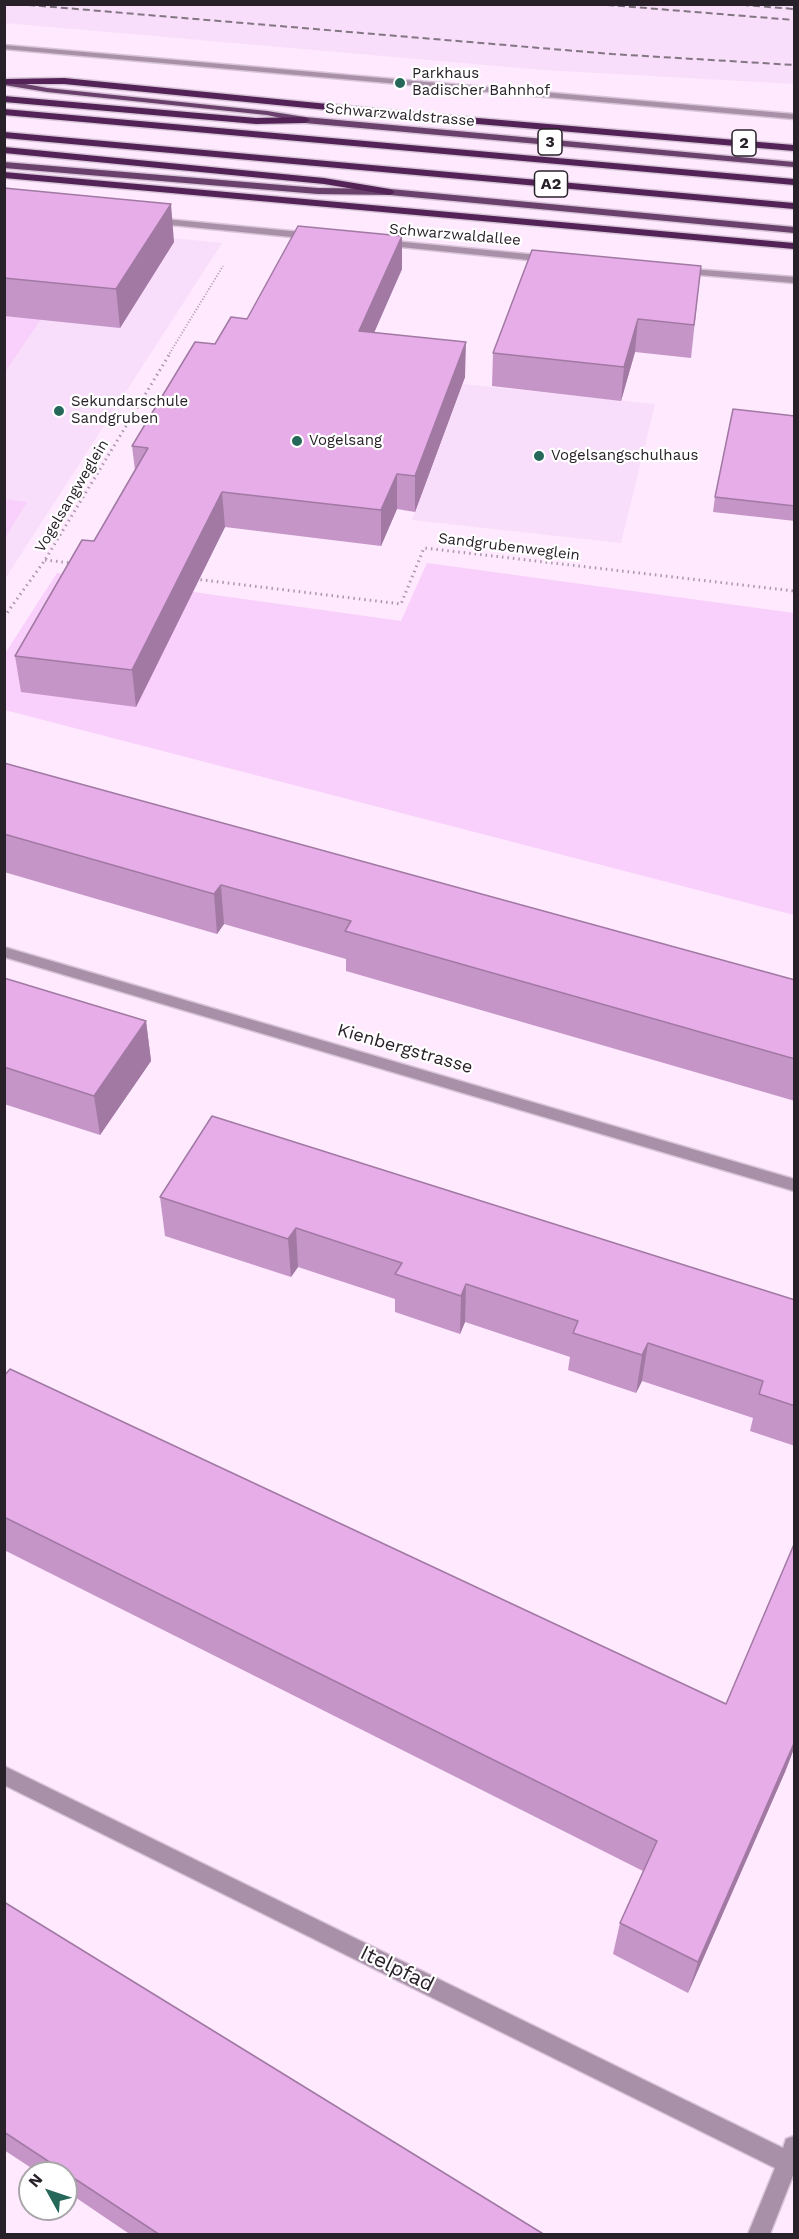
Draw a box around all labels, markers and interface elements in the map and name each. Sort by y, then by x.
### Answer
place label: Parkhaus Badischer Bahnhof [412,65,550,100]
marker: Parkhaus Badischer Bahnhof [393,76,407,90]
street label: Schwarzwaldstrasse [324,99,476,131]
road number: 3 [538,129,562,155]
road number: 2 [732,130,756,156]
road number: A2 [534,171,568,197]
street label: Schwarzwaldallee [388,220,522,250]
place label: Sekundarschule Sandgruben [71,393,188,428]
marker: Sekundarschule Sandgruben [52,404,66,418]
place label: Vogelsang [309,432,382,450]
marker: Vogelsang [290,434,304,448]
street label: Vogelsangweglein [31,436,113,556]
place label: Vogelsangschulhaus [551,447,698,465]
marker: Vogelsangschulhaus [532,449,546,463]
street label: Sandgrubenweglein [437,529,581,565]
street label: Kienbergstrasse [335,1019,475,1079]
street label: Itelpfad [356,1940,438,1998]
north arrow [18,2161,78,2221]
text: N [24,2170,46,2191]

